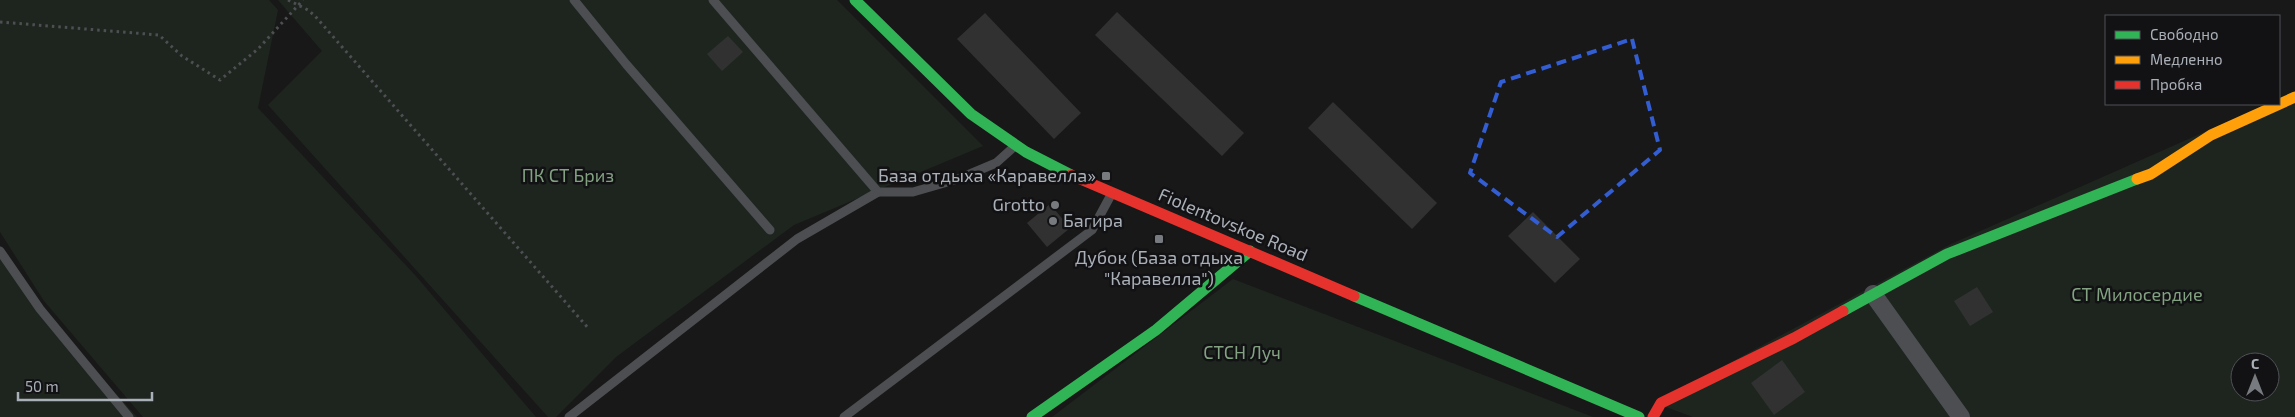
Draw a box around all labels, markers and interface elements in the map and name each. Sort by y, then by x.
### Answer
legend [2105,15,2280,105]
text: Свободно [2150,25,2219,43]
text: Медленно [2150,50,2223,68]
text: Пробка [2150,75,2202,93]
park label: ПК СТ Бриз [522,164,614,186]
place label: База отдыха «Каравелла» [878,164,1096,186]
marker: База отдыха «Каравелла» [1100,170,1112,182]
street label: Fiolentovskoe Road [1156,183,1311,265]
place label: Grotto [993,193,1045,215]
marker: Grotto [1049,199,1061,211]
place label: Багира [1063,209,1123,231]
marker: Багира [1047,215,1059,227]
marker: Дубок (База отдыха "Каравелла") [1153,233,1165,245]
place label: Дубок (База отдыха "Каравелла") [1075,246,1243,289]
park label: СТ Милосердие [2071,283,2203,305]
park label: СТСН Луч [1203,341,1281,363]
north arrow [2230,352,2280,402]
text: С [2251,355,2259,372]
scale bar [18,370,151,402]
text: 50 m [25,377,59,395]

